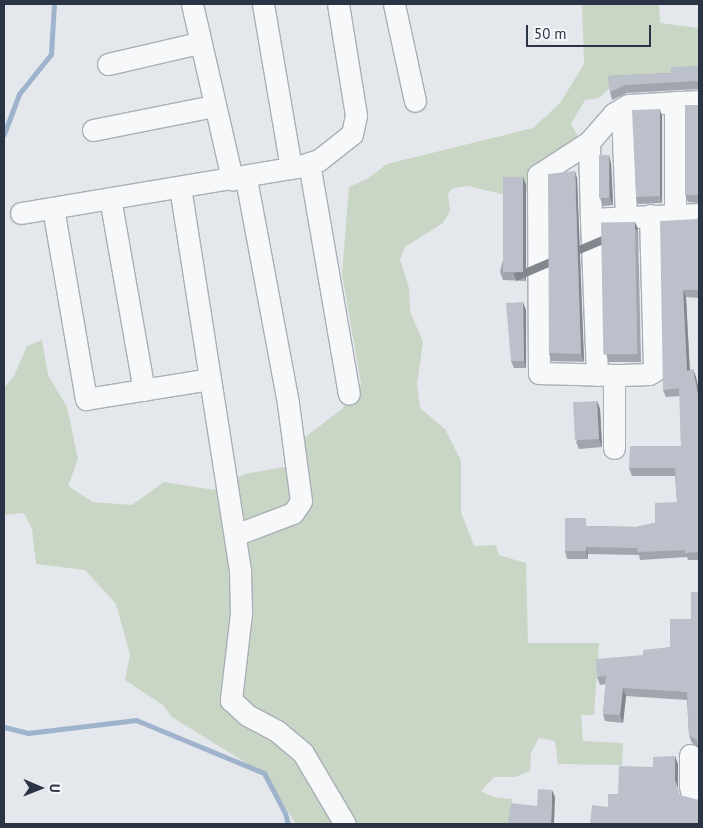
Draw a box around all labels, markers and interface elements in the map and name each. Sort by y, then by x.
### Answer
scale bar [528,15,653,47]
text: 50 m [534,24,567,43]
north arrow [15,763,65,813]
text: U [46,784,64,793]

